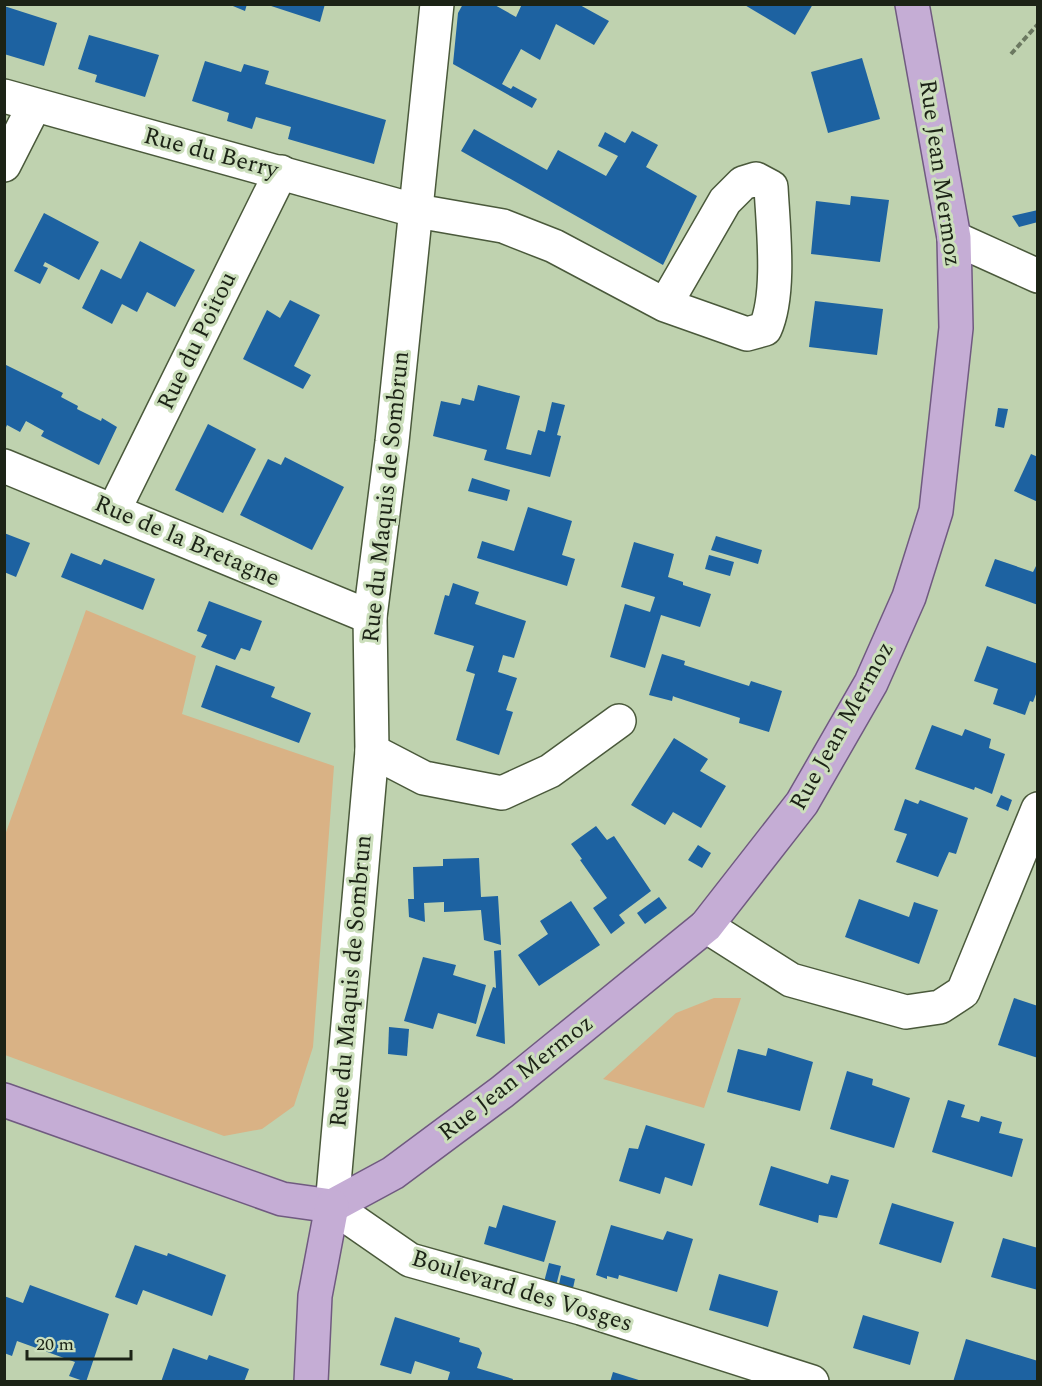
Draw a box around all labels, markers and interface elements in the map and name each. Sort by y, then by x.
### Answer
street label: Rue Jean Mermoz [909,77,971,269]
street label: Rue du Berry [140,118,284,189]
street label: Rue du Poitou [148,266,246,416]
street label: Rue du Maquis de Sombrun [353,349,419,645]
street label: Rue de la Bretagne [89,486,285,596]
street label: Rue Jean Mermoz [781,635,903,817]
street label: Rue du Maquis de Sombrun [320,833,382,1129]
street label: Rue Jean Mermoz [431,1006,601,1150]
street label: Boulevard des Vosges [407,1240,637,1342]
scale bar [27,1323,130,1361]
text: 20 m [36,1331,74,1358]

